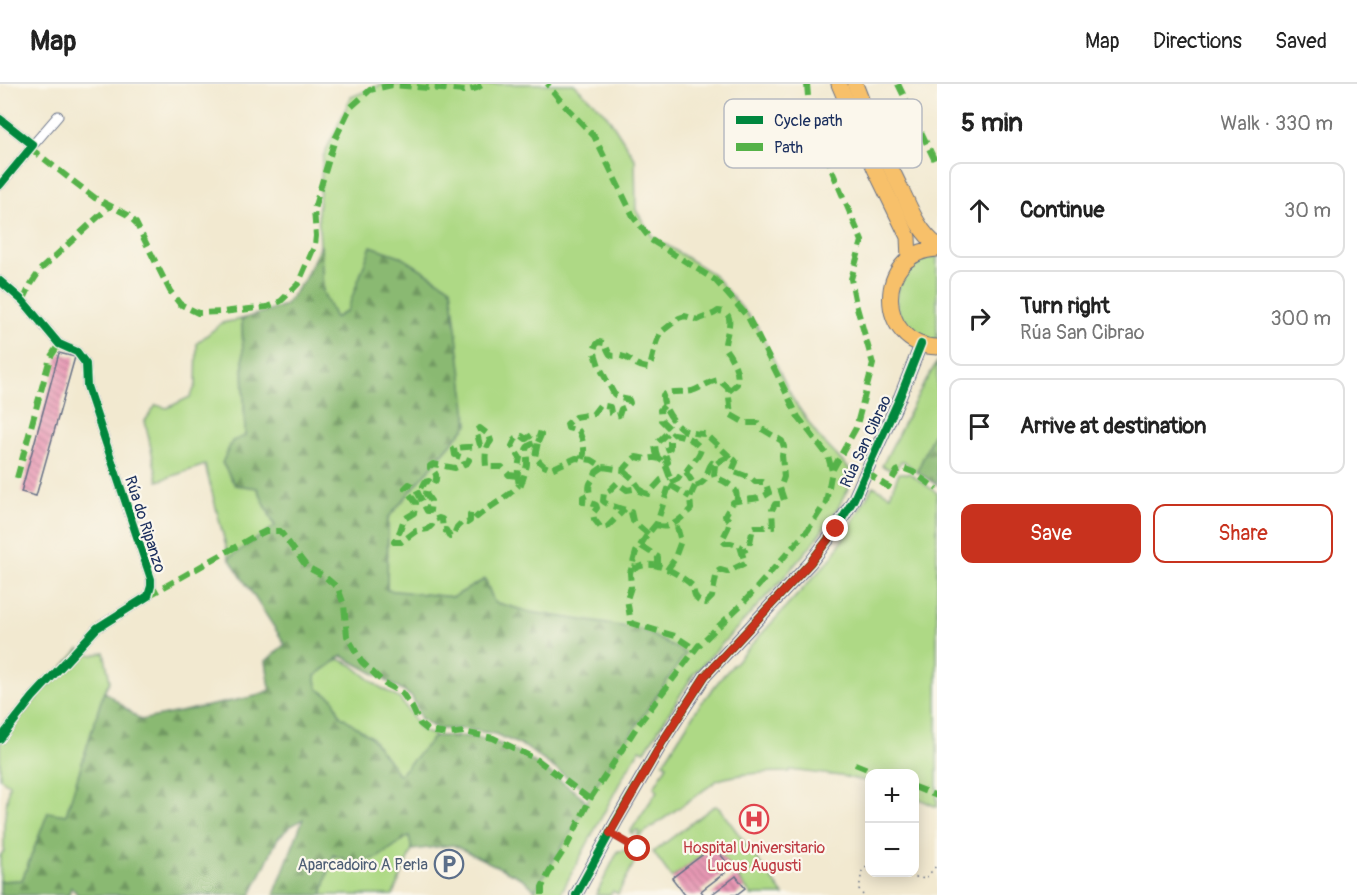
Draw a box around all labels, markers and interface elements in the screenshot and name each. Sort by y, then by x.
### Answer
text: Map [30,24,76,59]
text: Map [1085,28,1120,55]
text: Directions [1153,28,1242,55]
text: Saved [1275,28,1327,55]
legend [724,99,922,168]
text: 5 min [961,107,1023,139]
text: Cycle path [774,111,842,131]
text: Walk · 330 m [1220,111,1333,136]
text: Path [774,138,803,158]
icon: ahead [963,194,996,227]
text: Continue [1020,196,1104,224]
text: 30 m [1284,198,1331,223]
text: Turn right [1020,292,1110,320]
icon: right [963,302,996,335]
text: 300 m [1270,306,1331,331]
text: Rúa San Cibrao [1020,320,1145,345]
street label: Rúa San Cibrao [836,392,896,491]
icon: arrive [963,410,996,443]
text: Arrive at destination [1020,412,1206,440]
street label: Rúa do Ripanzo [120,473,170,576]
button: Save [961,504,1141,563]
button: Share [1153,504,1333,563]
route end [822,515,848,541]
map controls [865,769,919,877]
button: + [865,769,919,823]
hospital icon: Hospital Universitario Lucus Augusti [738,803,770,835]
button: − [865,823,919,877]
route start [624,835,650,861]
place label: Hospital Universitario Lucus Augusti [683,838,826,876]
parking icon: Aparcadoiro A Perla [433,848,465,880]
place label: Aparcadoiro A Perla [297,855,428,875]

